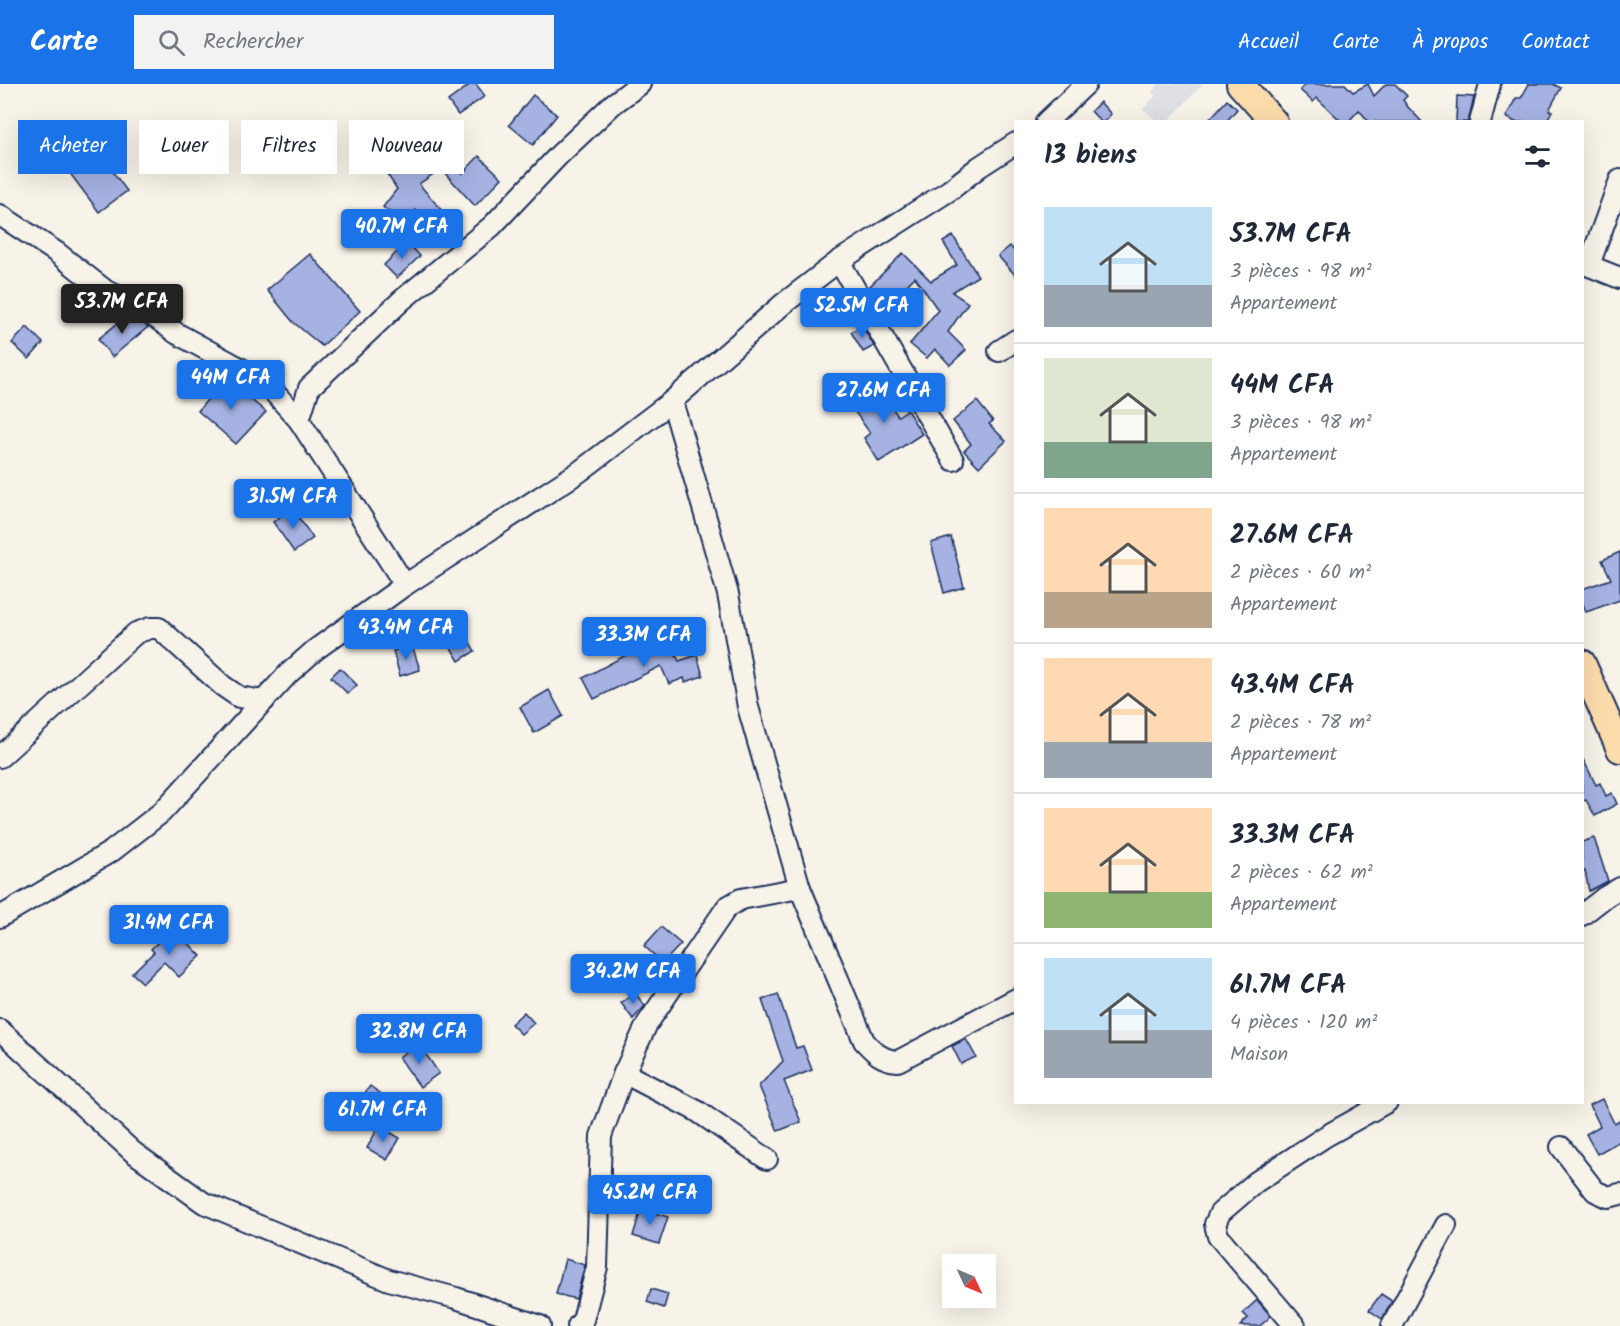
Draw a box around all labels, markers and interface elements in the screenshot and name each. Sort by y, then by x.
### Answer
search box [134,15,554,69]
text: Carte [30,20,98,65]
text: Rechercher [203,25,303,60]
icon: search [155,26,188,59]
text: Accueil [1238,26,1299,59]
text: Carte [1332,26,1379,59]
text: À propos [1412,26,1488,59]
text: Contact [1521,26,1590,59]
chip: Acheter [18,120,127,174]
chip: Louer [139,120,229,174]
chip: Filtres [241,120,337,174]
chip: Nouveau [349,120,464,174]
text: 13 biens [1044,135,1137,177]
icon: filters [1521,140,1554,173]
pin: 40.7M CFA [333,209,471,260]
text: 40.7M CFA [355,212,449,244]
text: 53.7M CFA [1230,214,1352,256]
icon: home [1092,231,1164,303]
text: 3 pièces · 98 m² [1230,256,1372,288]
pin: 53.7M CFA [53,284,191,335]
text: 53.7M CFA [75,287,169,319]
pin: 52.5M CFA [793,288,931,339]
text: Appartement [1230,288,1337,320]
text: 52.5M CFA [814,291,910,323]
pin: 44M CFA [176,360,286,411]
text: 44M CFA [191,363,271,395]
text: 44M CFA [1230,365,1335,407]
pin: 27.6M CFA [815,373,953,424]
text: 27.6M CFA [836,376,932,408]
icon: home [1092,382,1164,454]
text: 3 pièces · 98 m² [1230,407,1372,439]
text: Appartement [1230,439,1337,471]
pin: 31.5M CFA [224,479,362,530]
text: 31.5M CFA [248,482,338,514]
text: 27.6M CFA [1230,515,1354,557]
icon: home [1092,532,1164,604]
text: 2 pièces · 60 m² [1230,557,1371,589]
text: Appartement [1230,589,1337,621]
pin: 43.4M CFA [337,610,475,661]
text: 43.4M CFA [358,613,454,645]
pin: 33.3M CFA [575,617,713,668]
text: 33.3M CFA [596,620,692,652]
text: 43.4M CFA [1230,665,1355,707]
icon: home [1092,682,1164,754]
text: 2 pièces · 78 m² [1230,707,1371,739]
text: Appartement [1230,739,1337,771]
text: 33.3M CFA [1230,815,1355,857]
icon: home [1092,832,1164,904]
text: 2 pièces · 62 m² [1230,857,1373,889]
text: Appartement [1230,889,1337,921]
pin: 31.4M CFA [100,905,238,956]
text: 31.4M CFA [123,908,215,940]
pin: 34.2M CFA [564,954,702,1005]
text: 34.2M CFA [585,957,681,989]
text: 61.7M CFA [1230,965,1347,1007]
icon: home [1092,982,1164,1054]
text: 4 pièces · 120 m² [1230,1007,1377,1039]
pin: 32.8M CFA [350,1014,488,1065]
text: 32.8M CFA [370,1017,468,1049]
text: Maison [1230,1039,1288,1071]
pin: 61.7M CFA [314,1092,452,1143]
text: 61.7M CFA [338,1095,428,1127]
pin: 45.2M CFA [581,1175,719,1226]
text: 45.2M CFA [602,1178,698,1210]
north arrow [942,1254,996,1308]
map controls [942,1254,996,1308]

